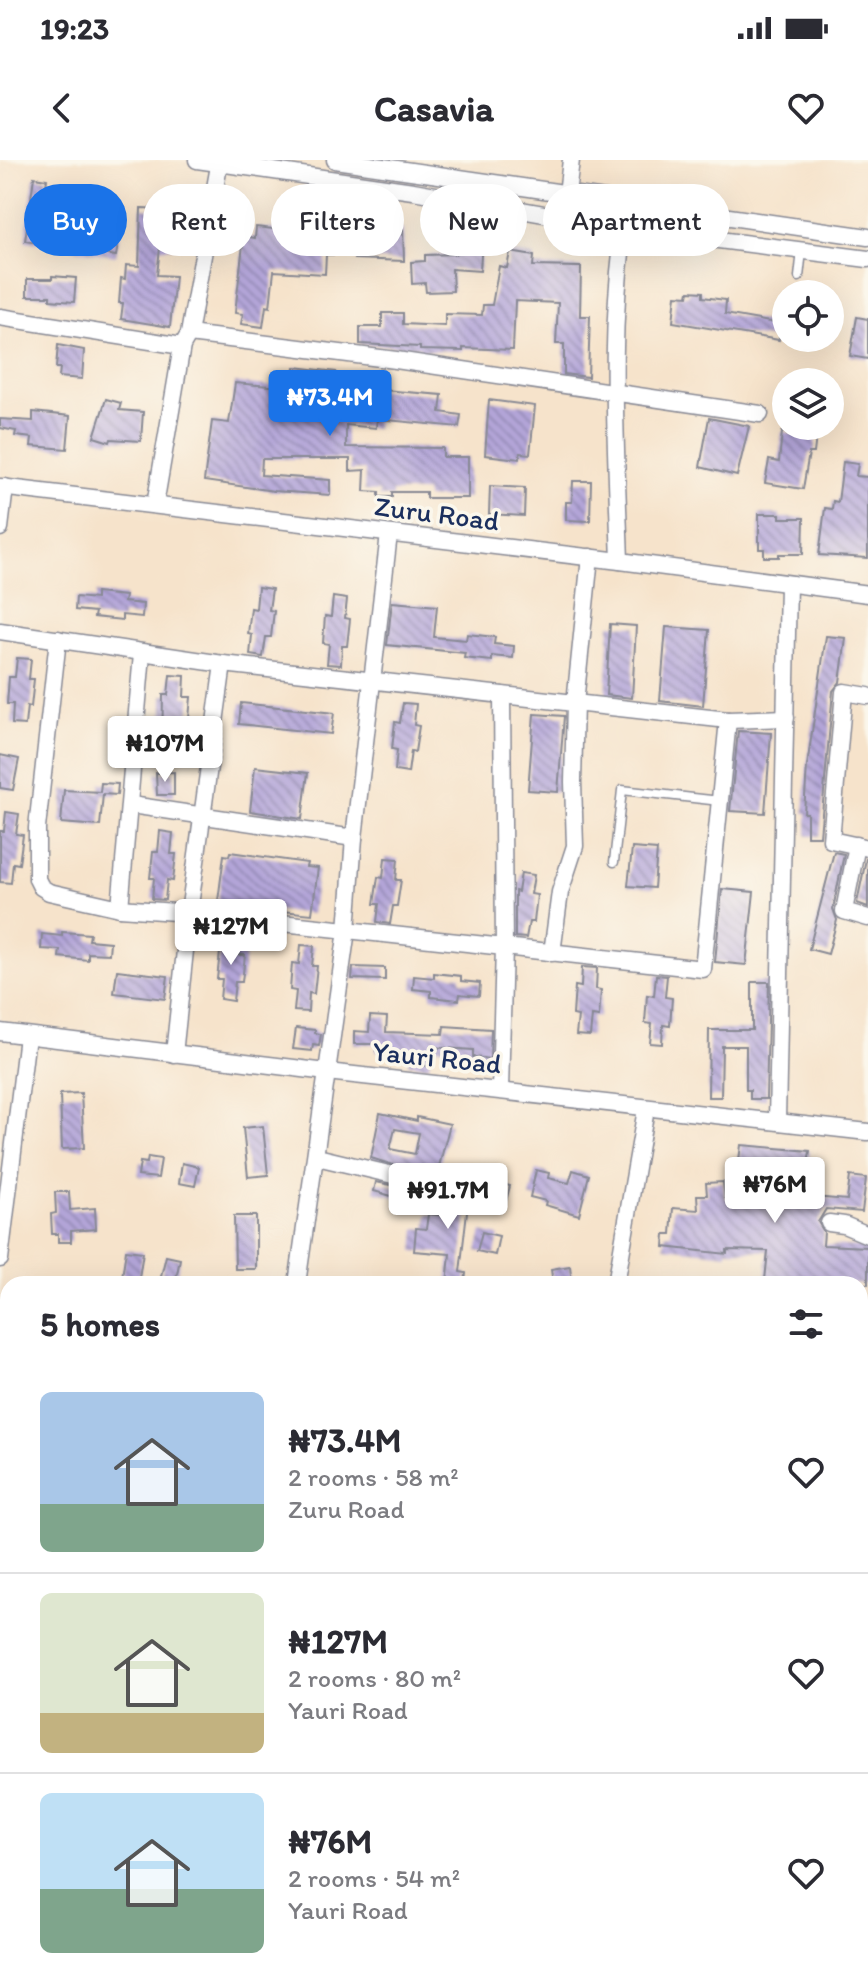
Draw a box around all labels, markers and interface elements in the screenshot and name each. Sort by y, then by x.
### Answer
text: 19:23 [40,10,109,47]
icon: back [40,86,84,130]
icon: heart [784,86,828,130]
text: Casavia [374,87,494,130]
chip: Buy [24,184,127,256]
chip: Rent [143,184,255,256]
chip: Filters [271,184,404,256]
chip: New [420,184,527,256]
chip: Apartment [543,184,730,256]
map controls [772,280,844,440]
button: locate [772,280,844,352]
button: layers [772,368,844,440]
pin: ₦73.4M [265,370,395,438]
text: ₦73.4M [287,380,373,412]
street label: Zuru Road [373,488,501,538]
pin: ₦107M [109,716,221,784]
text: ₦107M [126,726,204,758]
pin: ₦127M [175,899,287,967]
text: ₦127M [193,909,269,941]
street label: Yauri Road [371,1033,503,1081]
pin: ₦76M [728,1157,822,1225]
pin: ₦91.7M [383,1163,513,1231]
text: ₦76M [743,1167,807,1199]
text: ₦91.7M [407,1173,489,1205]
icon: filters [784,1302,828,1346]
text: 5 homes [40,1304,160,1345]
text: ₦73.4M [288,1420,402,1461]
icon: home [104,1424,200,1520]
icon: heart [784,1450,828,1494]
text: 2 rooms · 58 m² [288,1461,459,1493]
text: Zuru Road [288,1493,404,1525]
text: ₦127M [288,1621,388,1662]
icon: home [104,1625,200,1721]
icon: heart [784,1651,828,1695]
text: 2 rooms · 80 m² [288,1662,461,1694]
text: Yauri Road [288,1694,408,1726]
text: ₦76M [288,1821,372,1862]
icon: home [104,1825,200,1921]
icon: heart [784,1851,828,1895]
text: 2 rooms · 54 m² [288,1862,460,1894]
text: Yauri Road [288,1894,408,1926]

